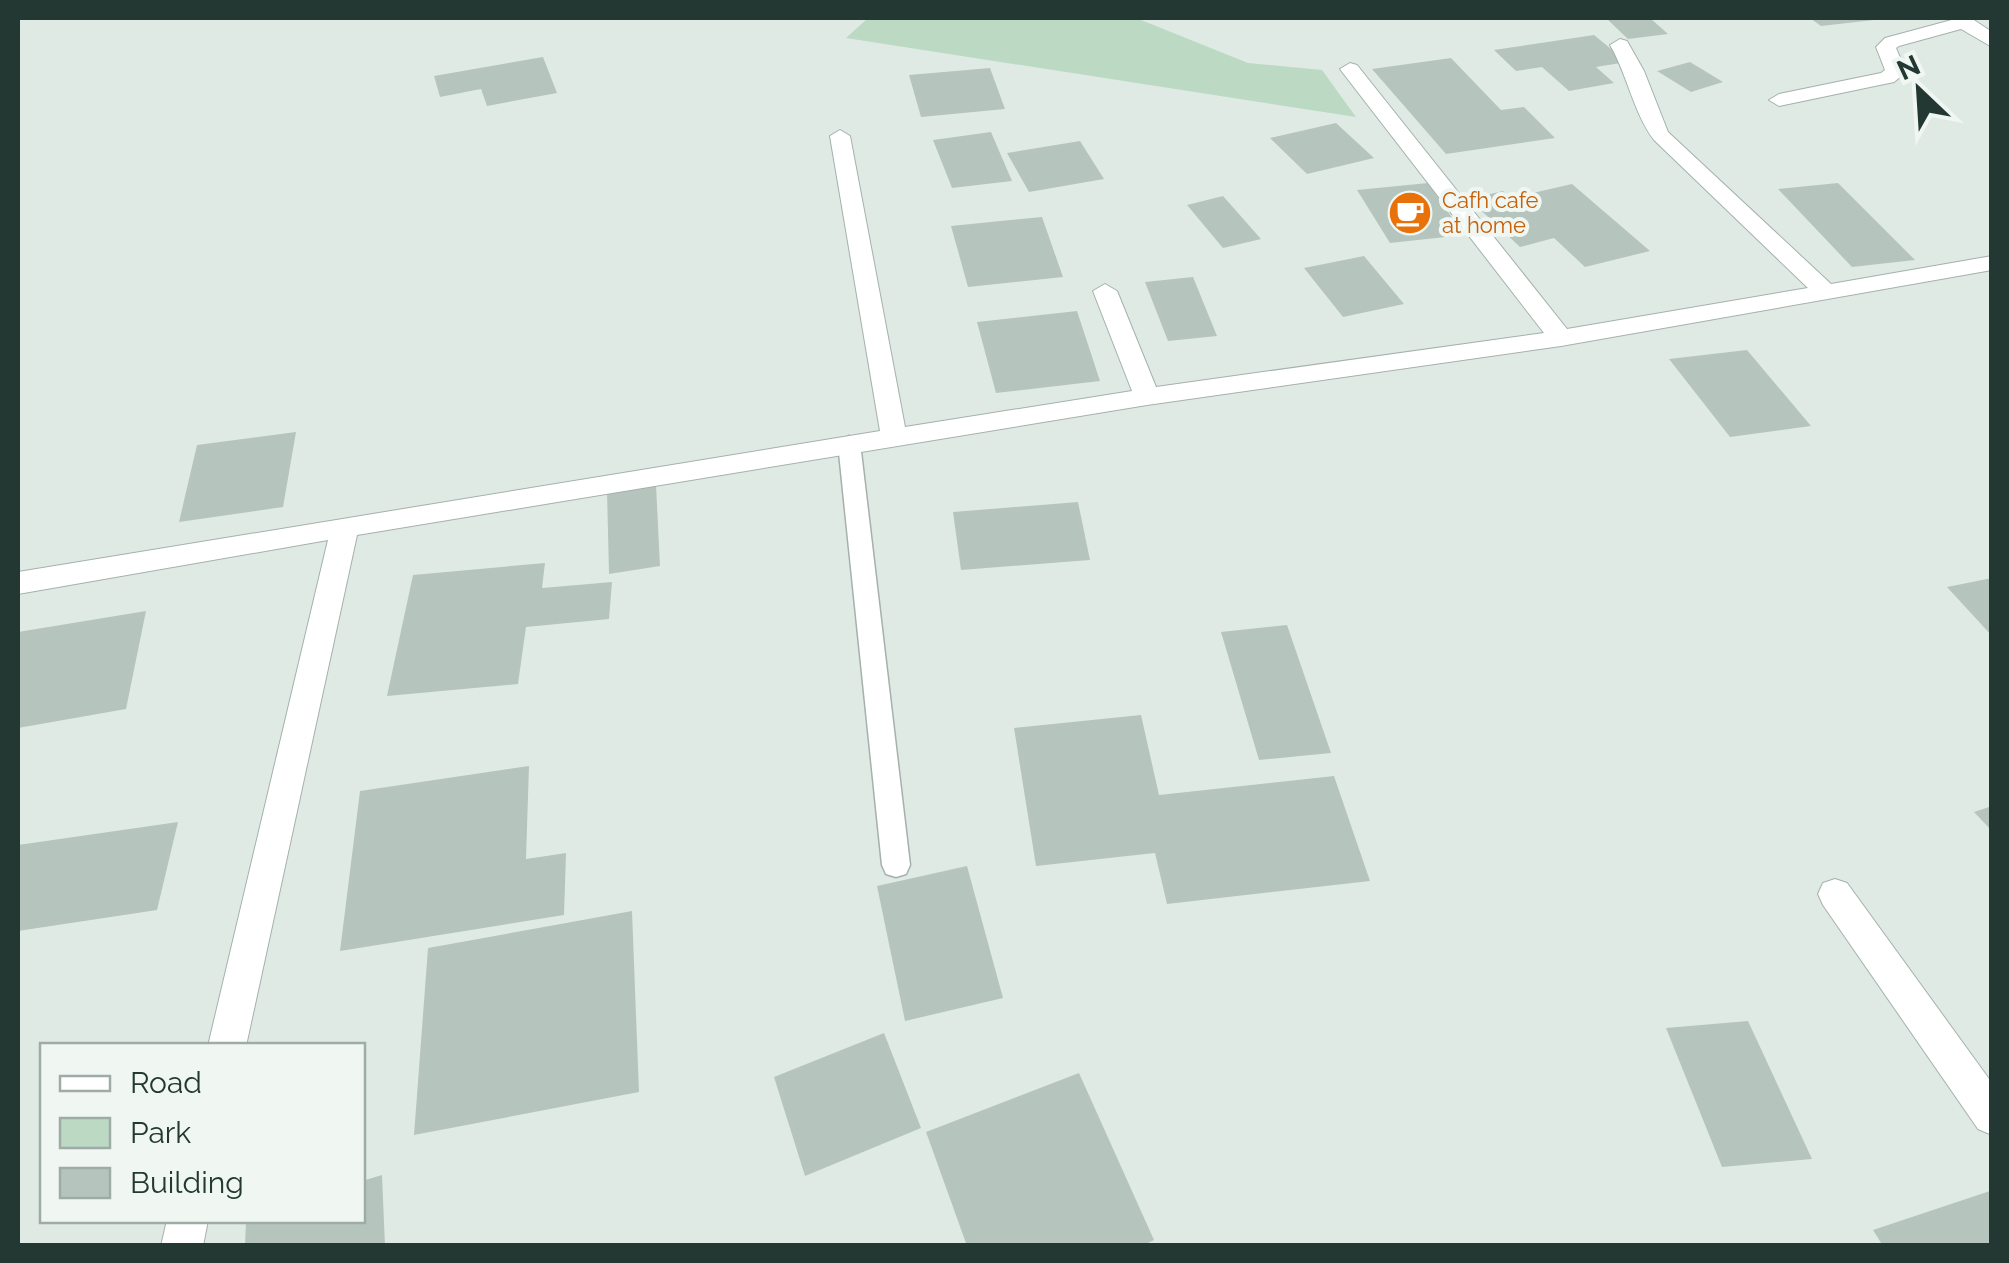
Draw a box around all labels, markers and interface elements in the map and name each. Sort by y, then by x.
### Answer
north arrow [1869,40,1969,140]
text: N [1892,48,1925,87]
place label: Cafh cafe at home [1442,187,1539,238]
cafe icon: Cafh cafe at home [1387,190,1433,236]
legend [40,1043,365,1223]
text: Road [130,1065,202,1100]
text: Park [130,1115,191,1150]
text: Building [130,1165,244,1200]

